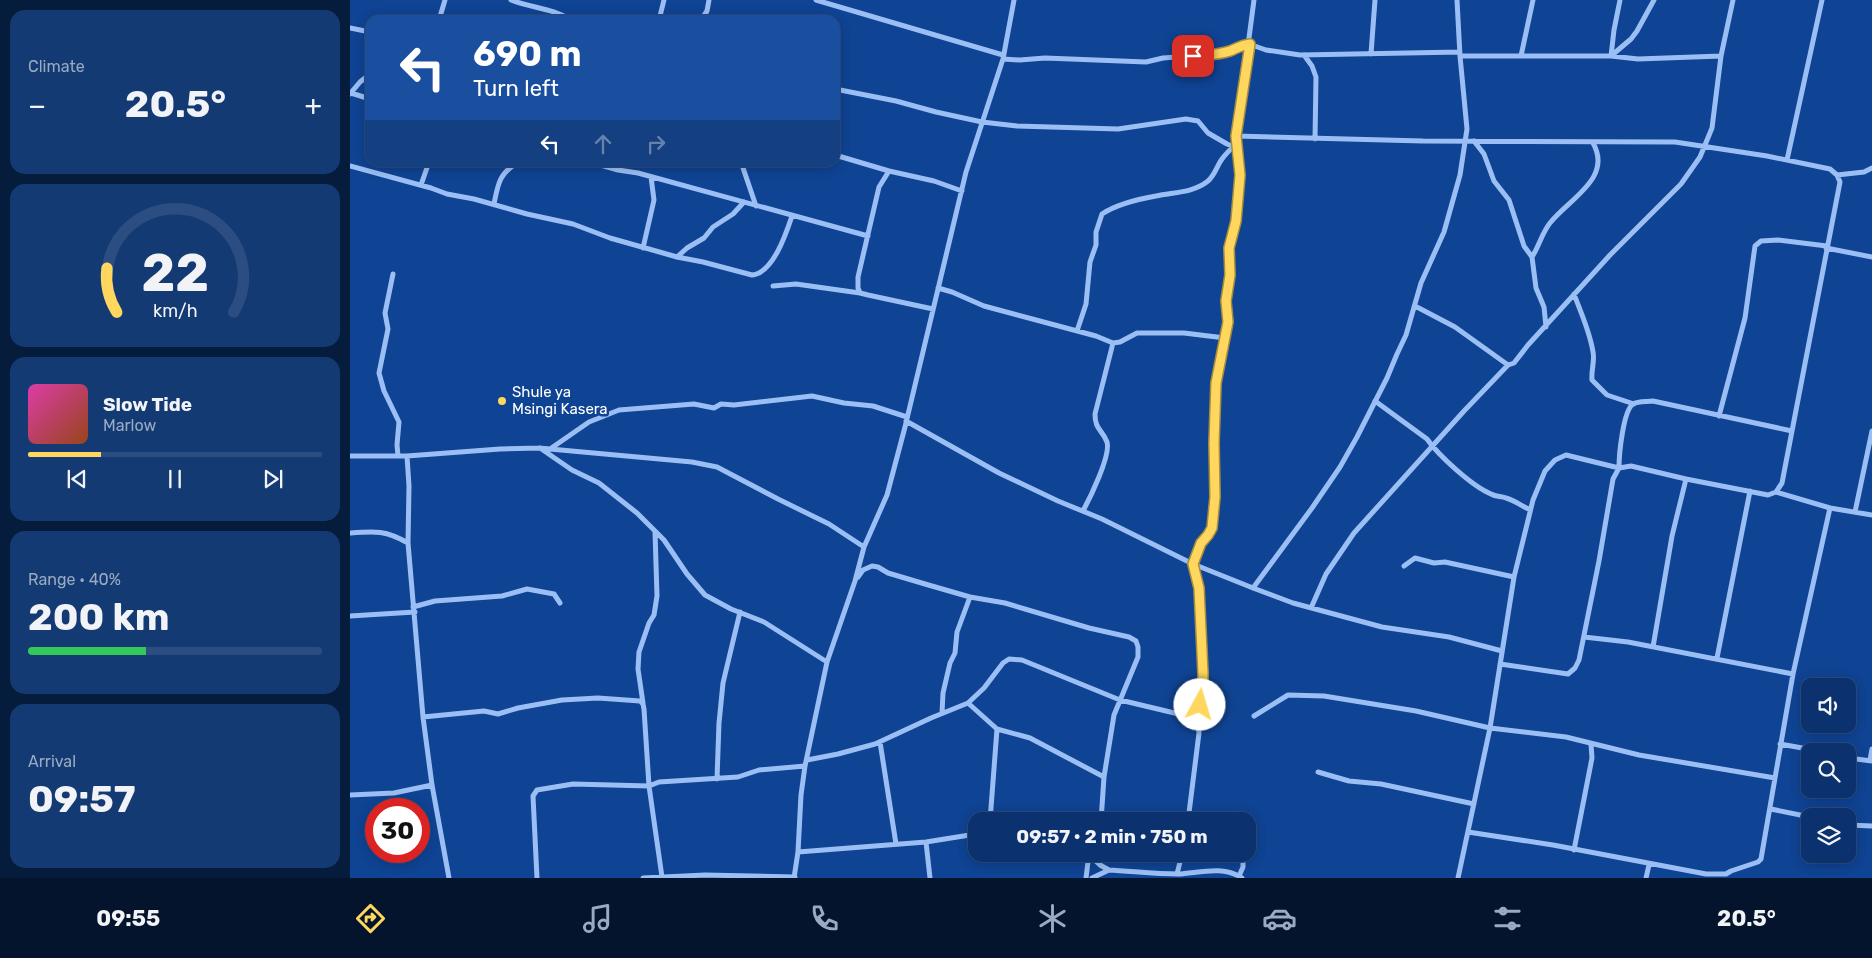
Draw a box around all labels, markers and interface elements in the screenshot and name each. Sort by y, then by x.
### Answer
text: 690 m [473,33,582,75]
icon: left [390,35,455,100]
pin [1172,35,1214,77]
icon: arrive [1179,42,1207,70]
text: Climate [28,57,85,76]
text: Turn left [473,75,559,102]
text: 20.5° [125,81,226,127]
text: − [28,89,46,122]
text: + [305,89,322,122]
icon: left [536,130,564,158]
icon: ahead [589,130,617,158]
icon: right [642,130,670,158]
text: 22 [141,242,209,304]
text: km/h [153,300,197,321]
place label: Shule ya Msingi Kasera [512,383,608,418]
text: Slow Tide [103,393,192,416]
marker: Shule ya Msingi Kasera [496,395,508,407]
text: Marlow [103,416,156,435]
icon: previous [63,465,91,493]
icon: pause [161,465,189,493]
icon: next [259,465,287,493]
text: Range · 40% [28,570,121,589]
text: 200 km [28,594,170,640]
position arrow [1173,678,1225,730]
map controls [1801,678,1856,863]
button: sound [1801,678,1856,733]
button: search [1801,743,1856,798]
text: Arrival [28,752,76,771]
text: 09:57 [28,776,136,822]
speed limit sign: 30 [365,798,430,863]
button: layers [1801,808,1856,863]
text: 09:57 · 2 min · 750 m [1016,825,1208,848]
icon: directions [353,901,388,936]
icon: music [580,901,615,936]
icon: phone [807,901,842,936]
icon: climate [1035,901,1070,936]
icon: car [1262,901,1297,936]
icon: filters [1490,901,1525,936]
text: 09:55 [96,905,160,932]
text: 20.5° [1717,905,1776,932]

